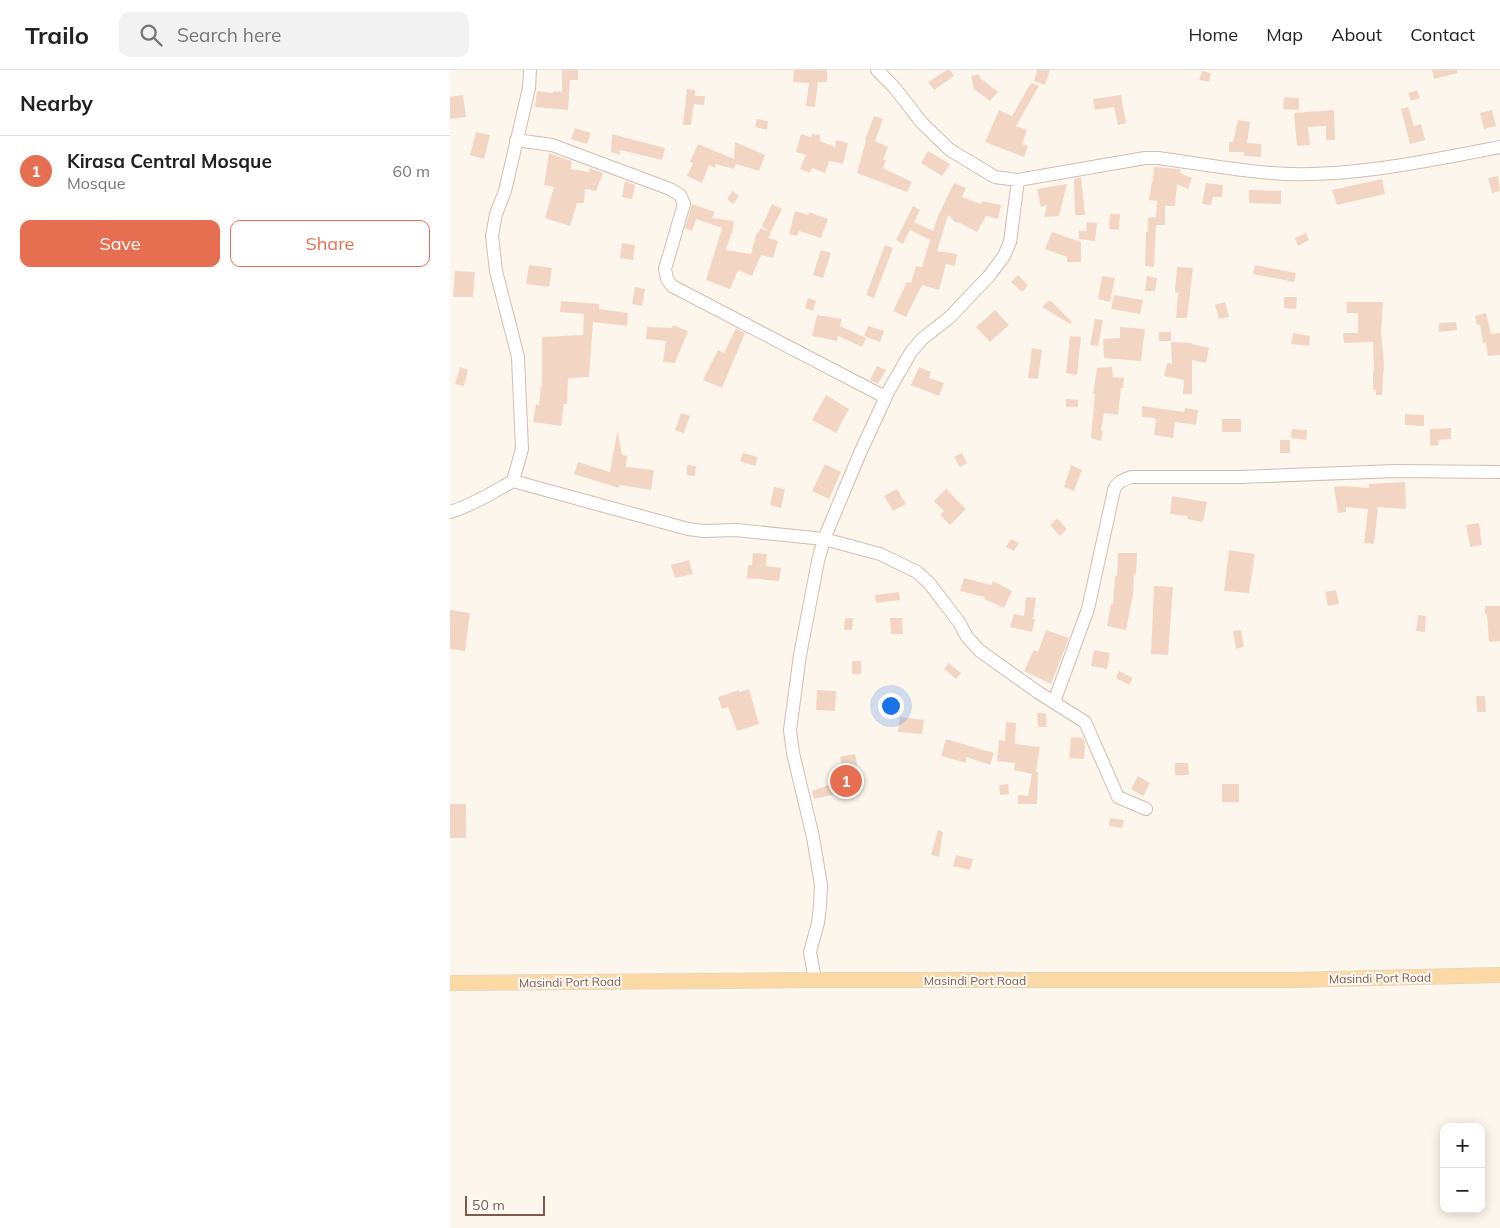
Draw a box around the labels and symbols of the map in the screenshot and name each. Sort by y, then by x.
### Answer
your location [878,693,904,719]
pin: 1 [830,762,862,800]
street label: Masindi Port Road [1329,970,1431,986]
street label: Masindi Port Road [924,973,1026,988]
street label: Masindi Port Road [519,974,621,990]
scale bar [465,1193,545,1216]

